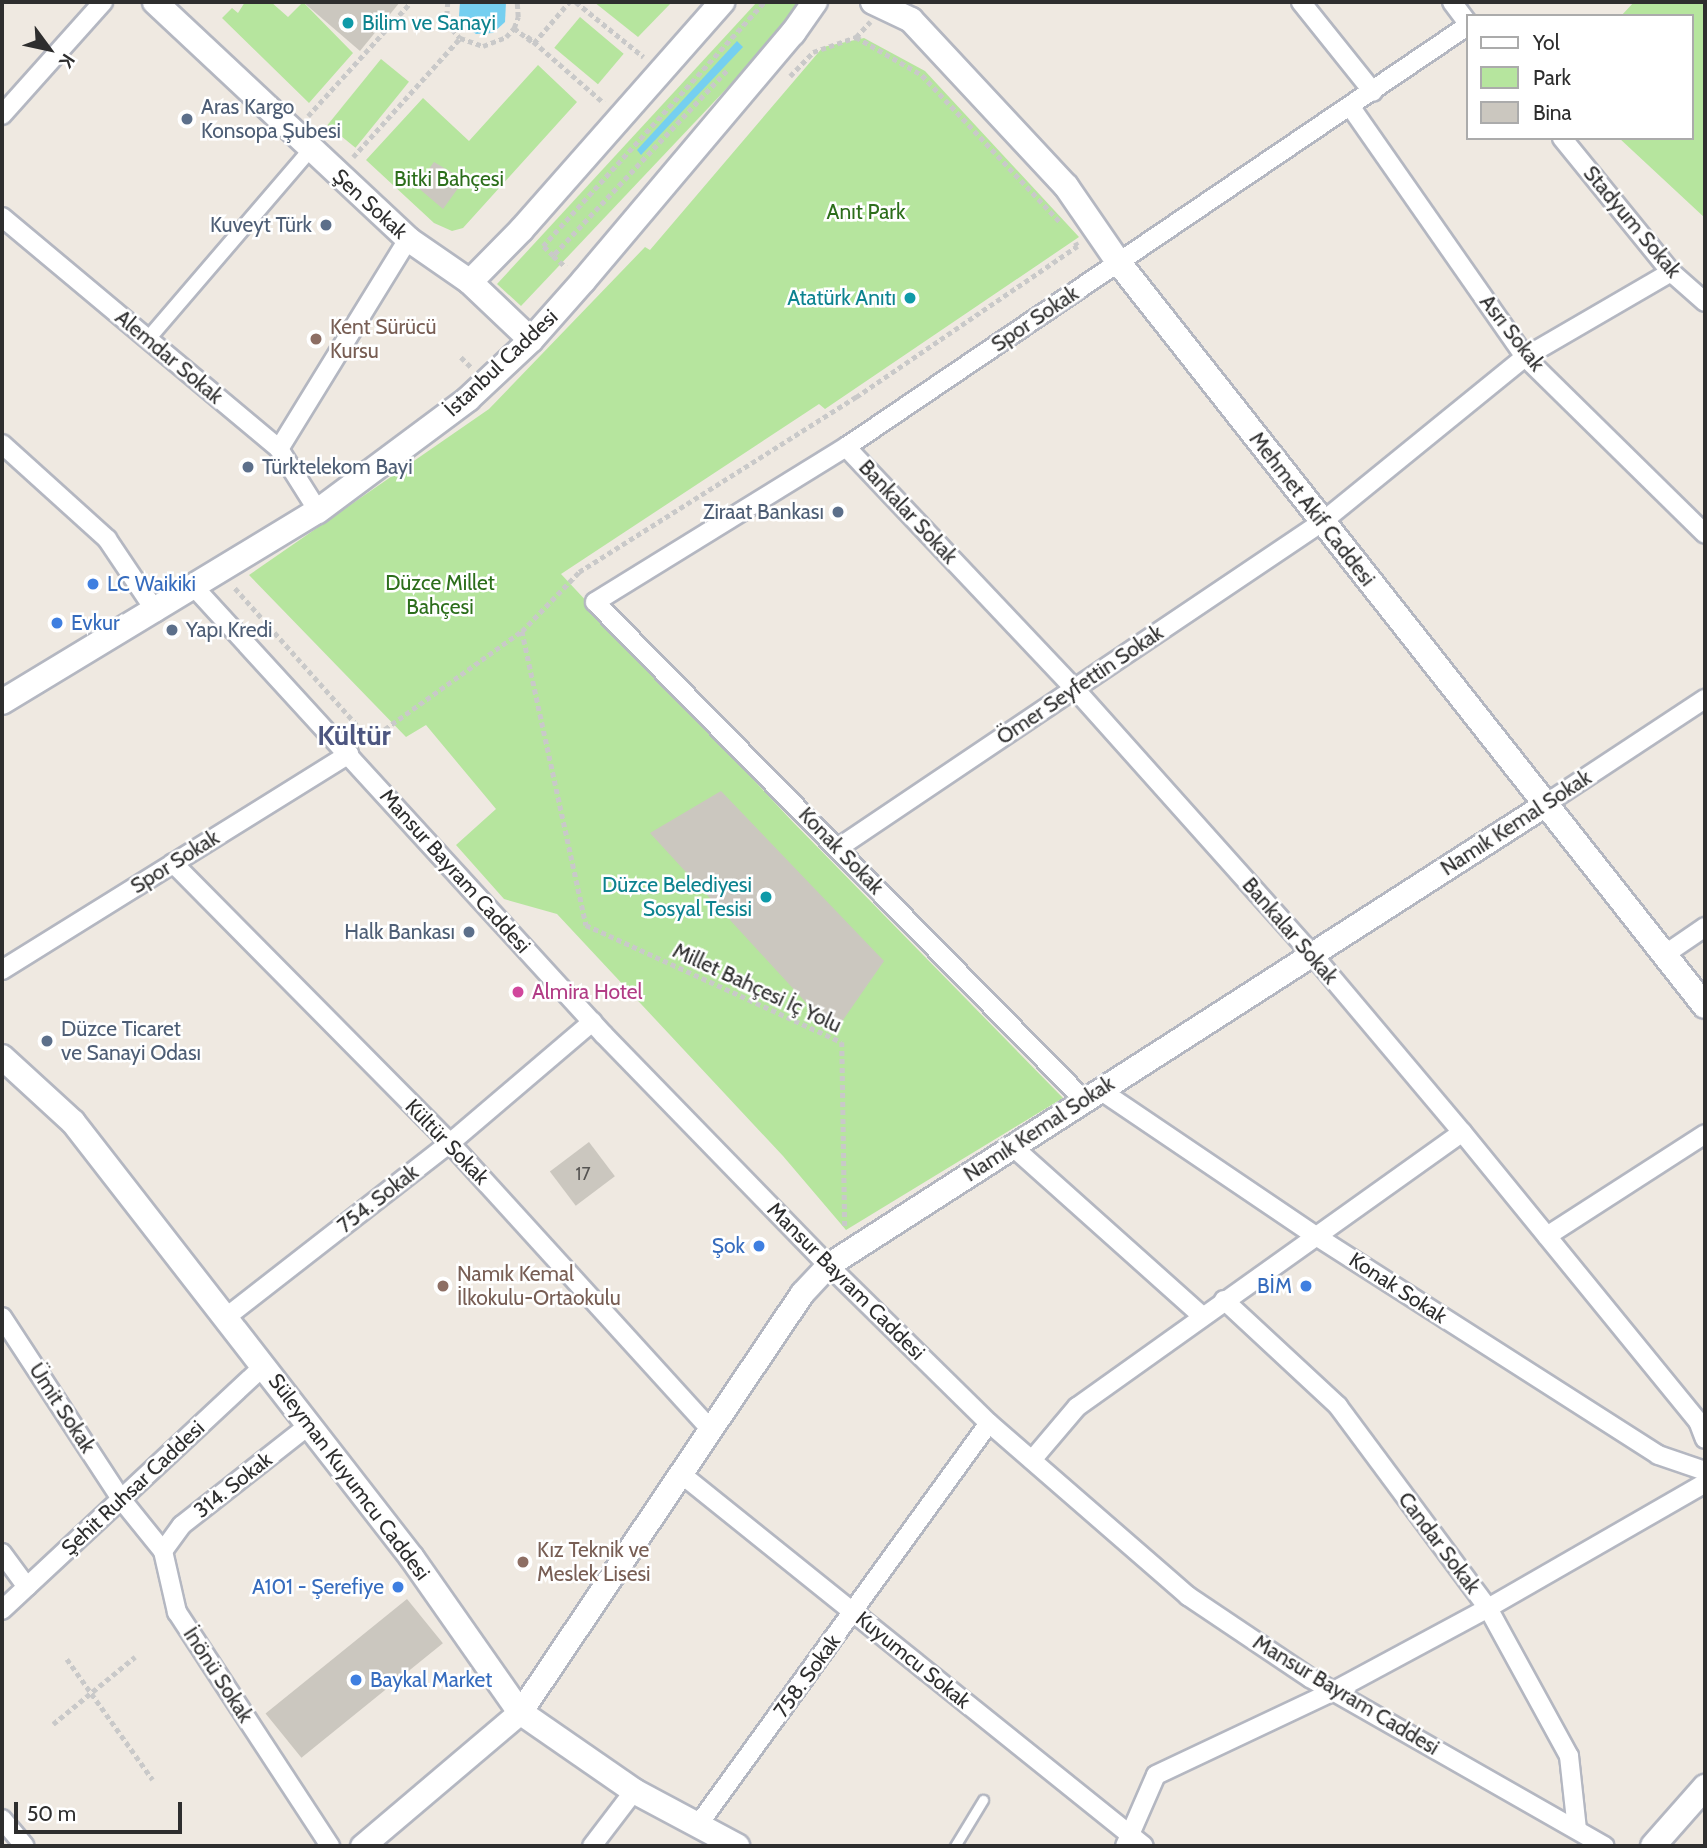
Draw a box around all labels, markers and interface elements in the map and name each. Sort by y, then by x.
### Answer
place label: Bilim ve Sanayi [362,10,496,36]
north arrow [14,14,84,84]
legend [1466,14,1693,140]
marker: Bilim ve Sanayi [340,15,356,31]
text: Yol [1533,30,1560,55]
text: K [54,49,80,72]
text: Park [1533,65,1571,90]
place label: Aras Kargo Konsopa Şubesi [201,94,341,144]
text: Bina [1533,100,1572,125]
marker: Aras Kargo Konsopa Şubesi [179,111,195,127]
street label: Stadyum Sokak [1578,161,1686,283]
street label: Şen Sokak [327,164,413,244]
park label: Bitki Bahçesi [394,166,504,192]
park label: Anıt Park [827,199,905,225]
place label: Kuveyt Türk [210,212,312,238]
marker: Kuveyt Türk [318,217,334,233]
street label: Spor Sokak [987,281,1083,357]
place label: Atatürk Anıtı [787,285,896,311]
marker: Atatürk Anıtı [902,290,918,306]
street label: Asrı Sokak [1474,290,1550,376]
street label: İstanbul Caddesi [439,304,563,422]
street label: Alemdar Sokak [110,305,228,409]
place label: Kent Sürücü Kursu [330,314,437,364]
marker: Kent Sürücü Kursu [308,331,324,347]
street label: Mehmet Akif Caddesi [1244,427,1380,591]
place label: Türktelekom Bayi [262,454,413,480]
street label: Bankalar Sokak [854,455,962,569]
marker: Türktelekom Bayi [240,459,256,475]
place label: Ziraat Bankası [703,499,824,525]
marker: Ziraat Bankası [830,504,846,520]
park label: Düzce Millet Bahçesi [385,570,495,620]
place label: LC Waikiki [107,571,196,597]
marker: LC Waikiki [85,576,101,592]
place label: Evkur [71,610,120,636]
marker: Evkur [49,615,65,631]
place label: Yapı Kredi [186,617,273,643]
street label: Ömer Seyfettin Sokak [992,620,1168,750]
marker: Yapı Kredi [164,622,180,638]
district label: Kültür [317,718,391,752]
street label: Namık Kemal Sokak [1436,765,1596,881]
street label: Mansur Bayram Caddesi [375,784,535,958]
street label: Konak Sokak [793,802,889,900]
street label: Spor Sokak [126,825,224,899]
place label: Düzce Belediyesi Sosyal Tesisi [602,872,752,922]
street label: Bankalar Sokak [1237,873,1343,989]
marker: Düzce Belediyesi Sosyal Tesisi [758,889,774,905]
place label: Halk Bankası [344,919,455,945]
marker: Halk Bankası [461,924,477,940]
street label: Millet Bahçesi İç Yolu [669,938,845,1038]
place label: Almira Hotel [532,979,643,1005]
marker: Almira Hotel [510,984,526,1000]
place label: Düzce Ticaret ve Sanayi Odası [61,1016,201,1066]
marker: Düzce Ticaret ve Sanayi Odası [39,1033,55,1049]
street label: Namık Kemal Sokak [959,1071,1119,1187]
street label: Kültür Sokak [400,1094,494,1190]
street label: 754. Sokak [333,1160,423,1238]
house number: 17 [576,1163,590,1185]
street label: Mansur Bayram Caddesi [762,1197,930,1365]
place label: Şok [712,1233,745,1259]
marker: Şok [751,1238,767,1254]
street label: Konak Sokak [1344,1247,1452,1329]
place label: Namık Kemal İlkokulu-Ortaokulu [457,1261,621,1311]
place label: BİM [1257,1273,1292,1299]
marker: Namık Kemal İlkokulu-Ortaokulu [435,1278,451,1294]
marker: BİM [1298,1278,1314,1294]
street label: Ümit Sokak [24,1358,100,1458]
street label: Süleyman Kuyumcu Caddesi [263,1369,435,1585]
street label: Şehit Ruhsar Caddesi [56,1415,210,1561]
street label: 314. Sokak [189,1447,277,1523]
street label: Candar Sokak [1393,1487,1485,1599]
place label: Kız Teknik ve Meslek Lisesi [537,1537,651,1587]
marker: Kız Teknik ve Meslek Lisesi [515,1554,531,1570]
place label: A101 - Şerefiye [252,1574,384,1600]
marker: A101 - Şerefiye [390,1579,406,1595]
street label: Kuyumcu Sokak [851,1606,975,1714]
street label: İnönü Sokak [178,1623,258,1727]
street label: Mansur Bayram Caddesi [1248,1629,1444,1761]
street label: 758. Sokak [768,1630,846,1722]
place label: Baykal Market [370,1667,492,1693]
marker: Baykal Market [348,1672,364,1688]
scale bar [18,1788,186,1832]
text: 50 m [27,1801,76,1826]

